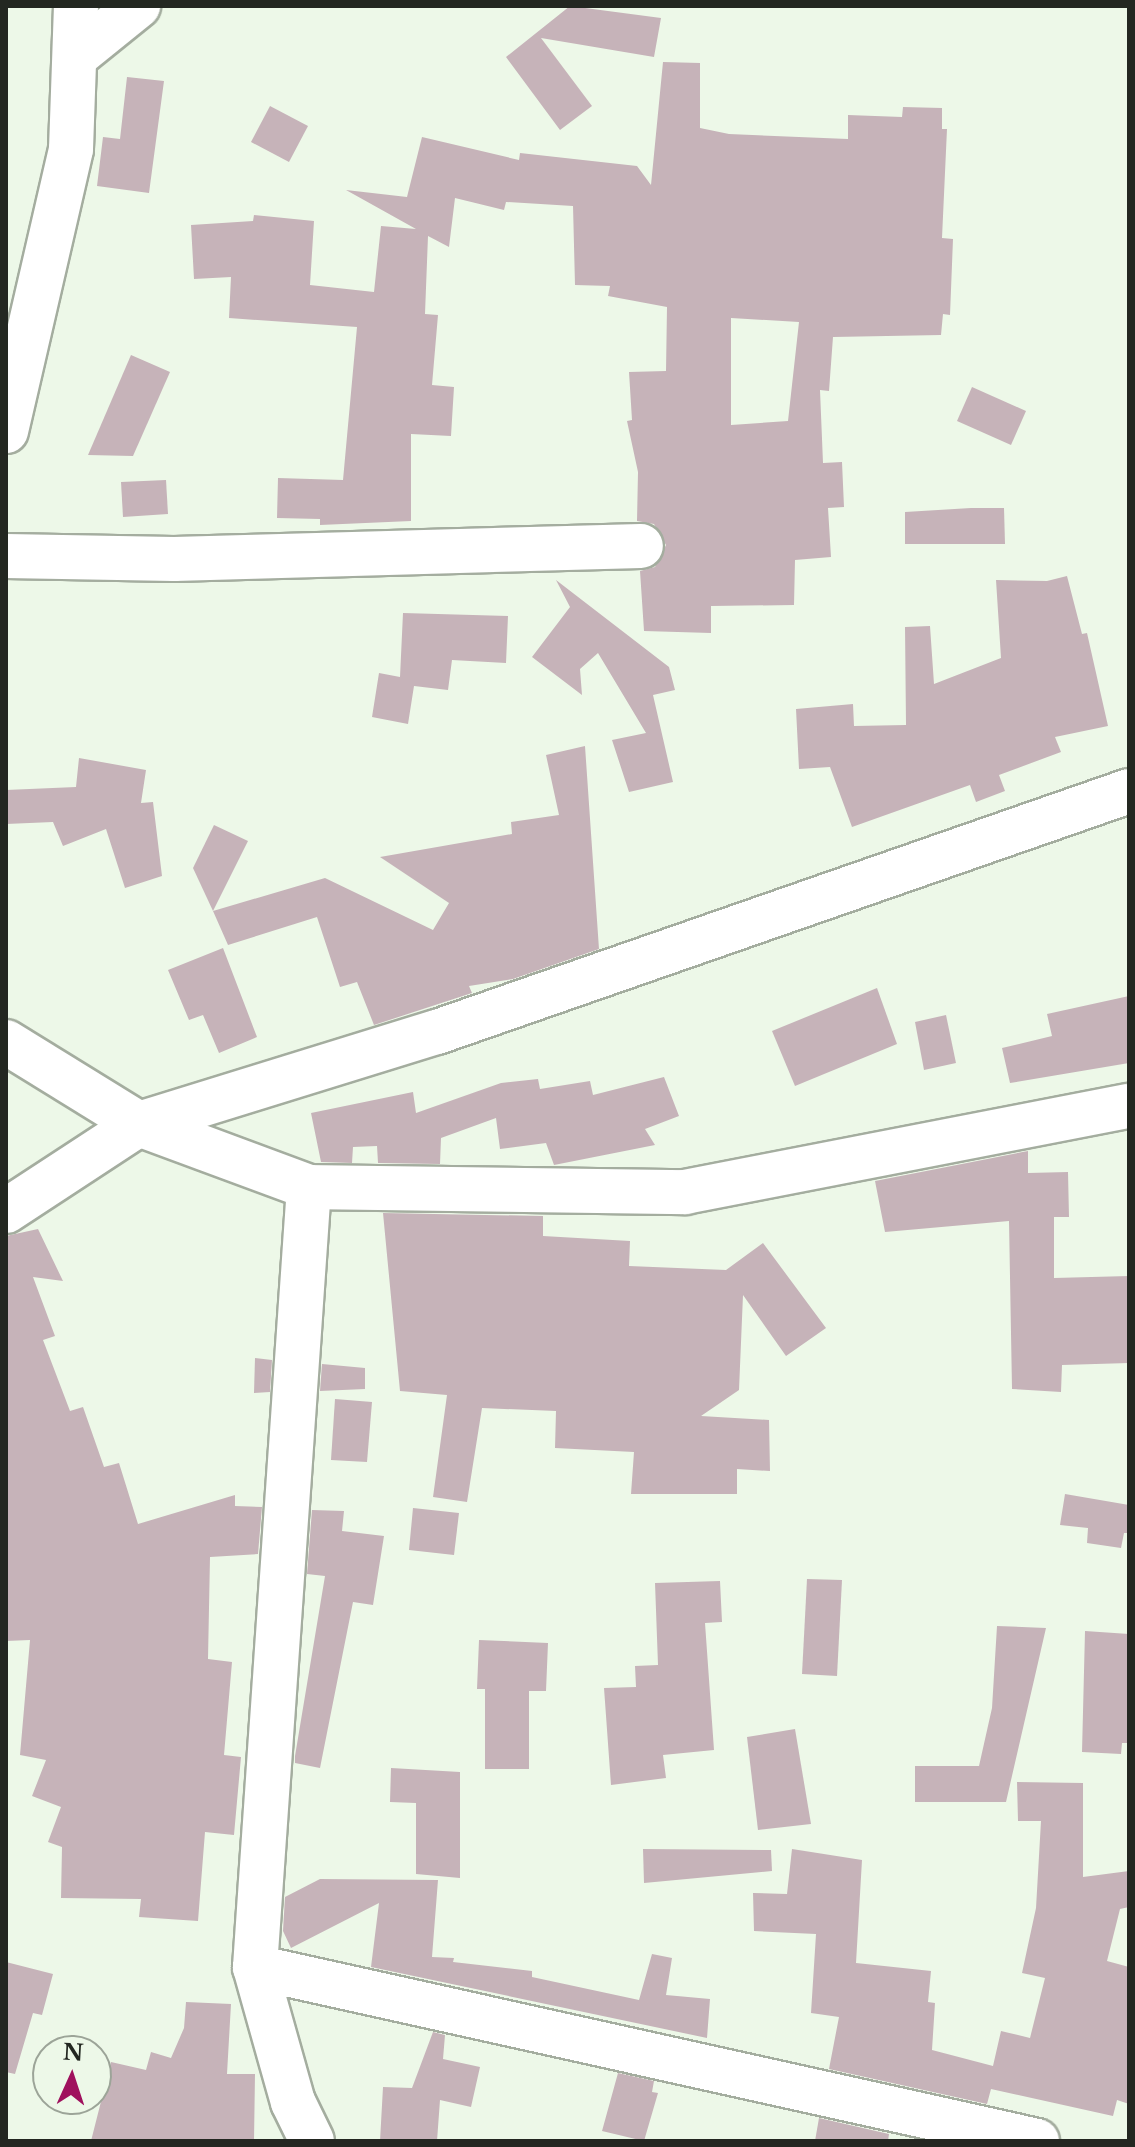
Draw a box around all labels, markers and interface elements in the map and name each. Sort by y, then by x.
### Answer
north arrow [32,2035,112,2115]
text: N [62,2039,84,2067]

